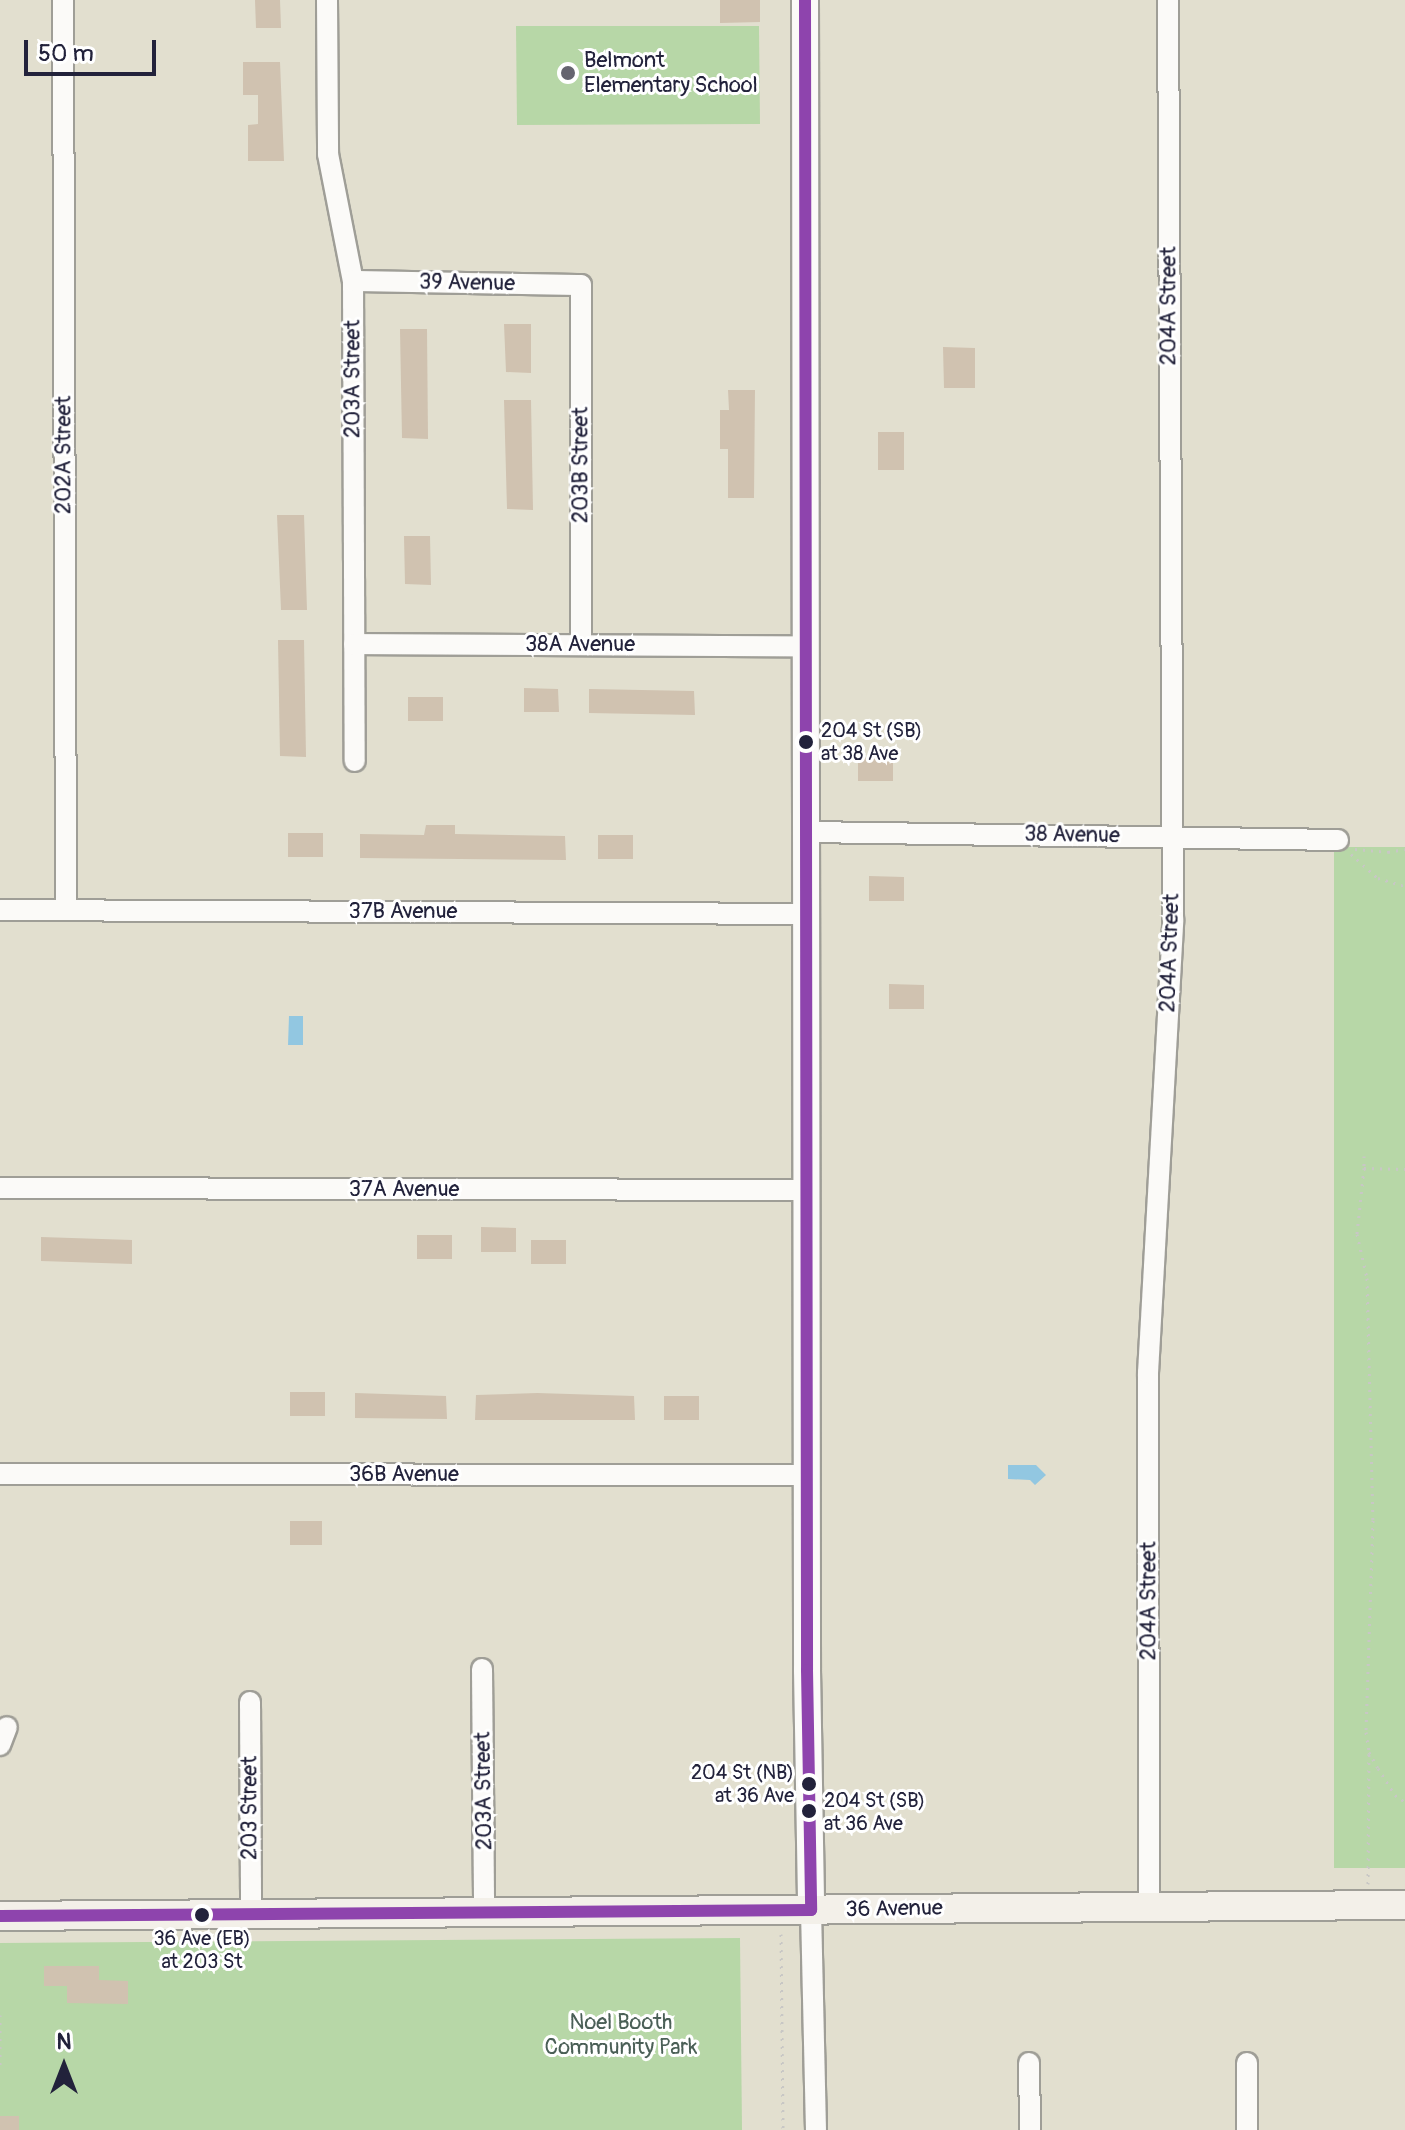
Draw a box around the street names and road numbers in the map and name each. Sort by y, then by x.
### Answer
street label: 204A Street [1156,247,1182,365]
street label: 39 Avenue [419,269,515,297]
street label: 203A Street [340,320,366,438]
street label: 202A Street [51,396,77,514]
street label: 203B Street [568,407,594,523]
street label: 38A Avenue [525,632,635,658]
street label: 38 Avenue [1024,821,1120,849]
street label: 204A Street [1155,893,1185,1013]
street label: 37B Avenue [349,899,457,925]
street label: 37A Avenue [349,1177,459,1203]
street label: 36B Avenue [349,1462,459,1488]
street label: 204A Street [1136,1542,1162,1660]
street label: 203A Street [470,1732,498,1850]
street label: 203 Street [237,1756,263,1860]
street label: 36 Avenue [845,1895,943,1923]

